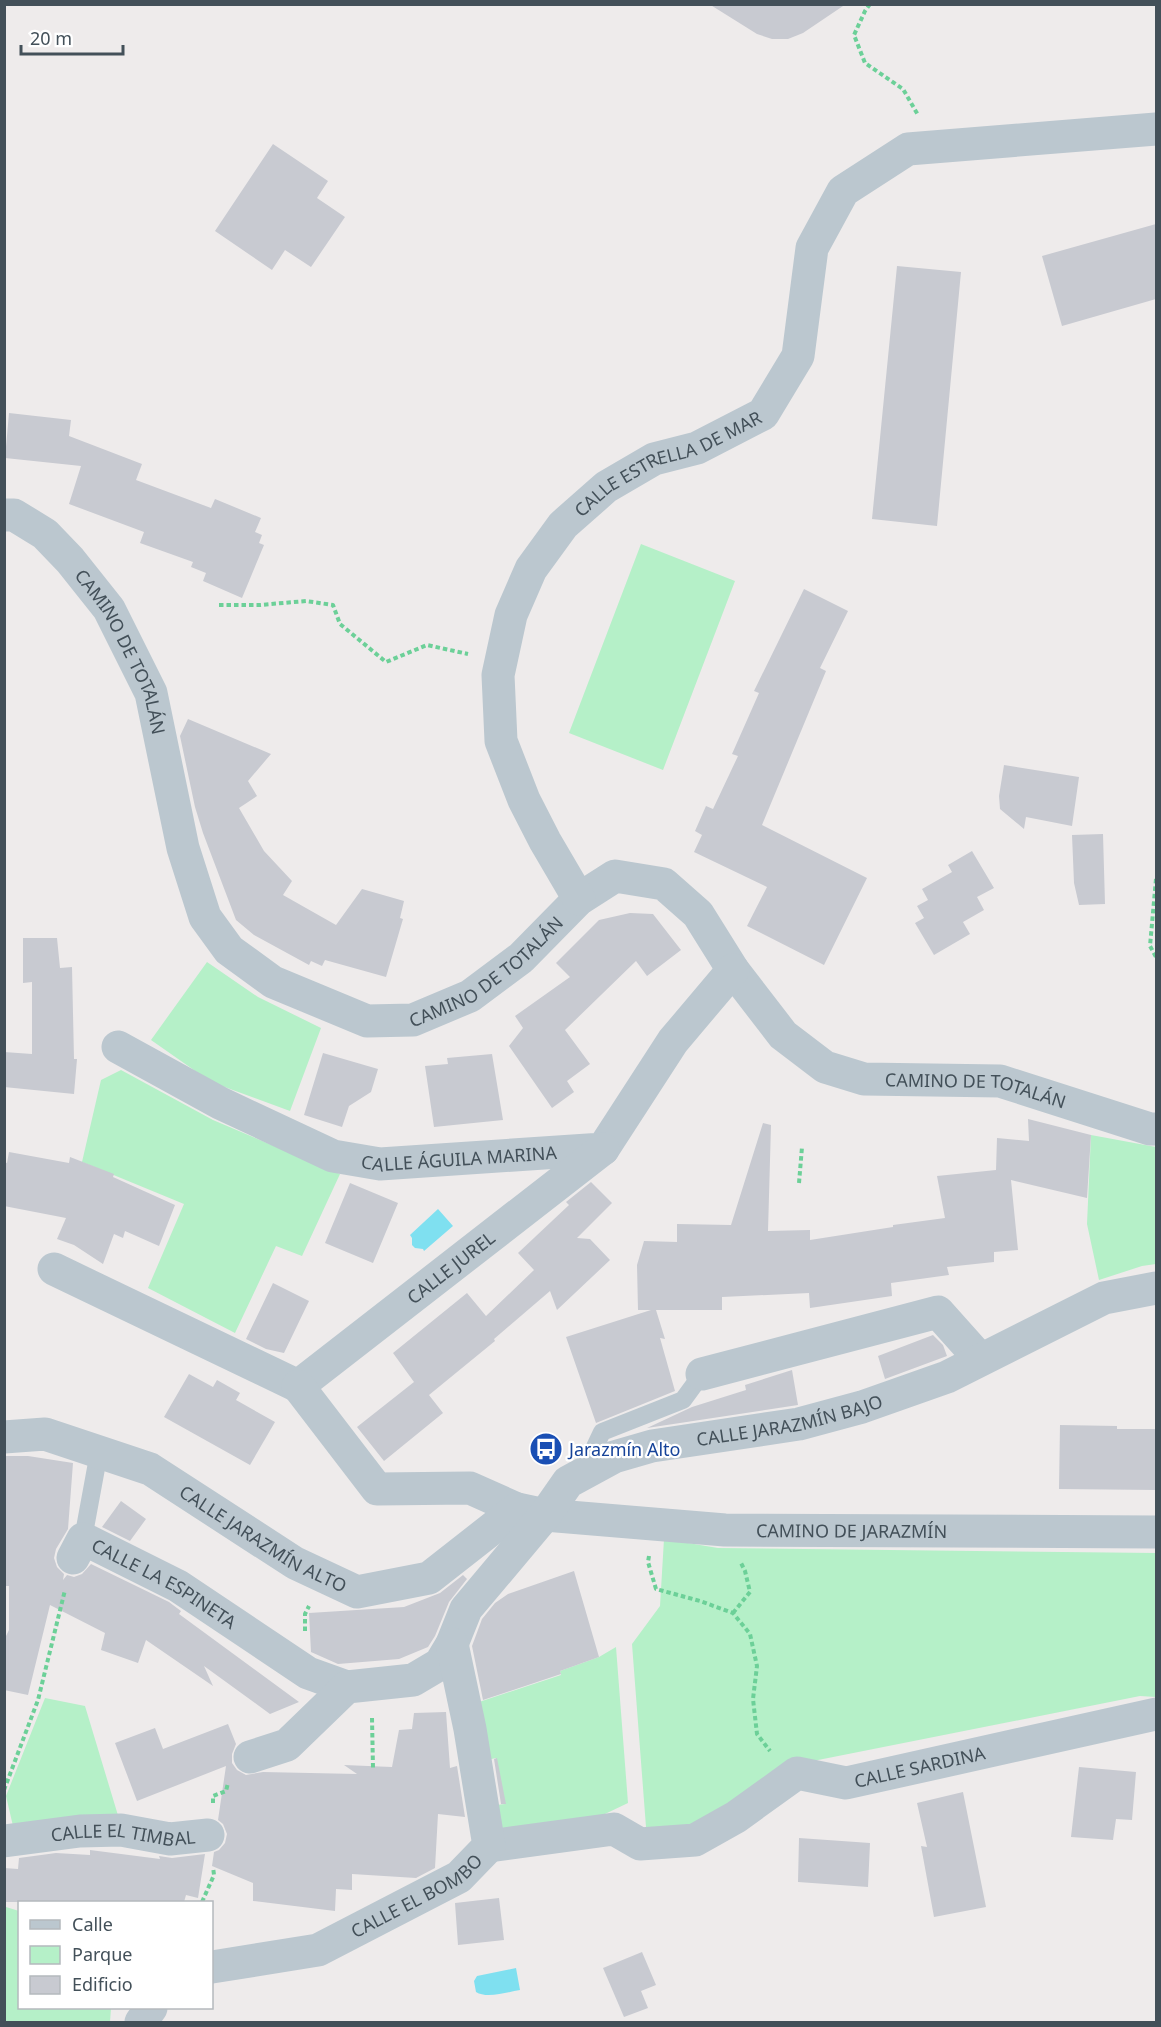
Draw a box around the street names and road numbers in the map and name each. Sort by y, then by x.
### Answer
street label: CALLE ESTRELLA DE MAR [569,405,765,522]
street label: CAMINO DE TOTALÁN [70,564,171,736]
street label: CAMINO DE TOTALÁN [405,911,568,1032]
street label: CAMINO DE TOTALÁN [885,1067,1069,1113]
street label: CALLE ÁGUILA MARINA [359,1140,558,1177]
street label: CALLE JUREL [402,1226,500,1309]
street label: CALLE JARAZMÍN BAJO [695,1389,886,1451]
street label: CALLE JARAZMÍN ALTO [175,1479,351,1598]
street label: CAMINO DE JARAZMÍN [756,1518,947,1543]
street label: CALLE LA ESPINETA [88,1533,242,1634]
street label: CALLE SARDINA [852,1740,988,1793]
street label: CALLE EL TIMBAL [49,1817,196,1852]
street label: CALLE EL BOMBO [347,1848,487,1943]

